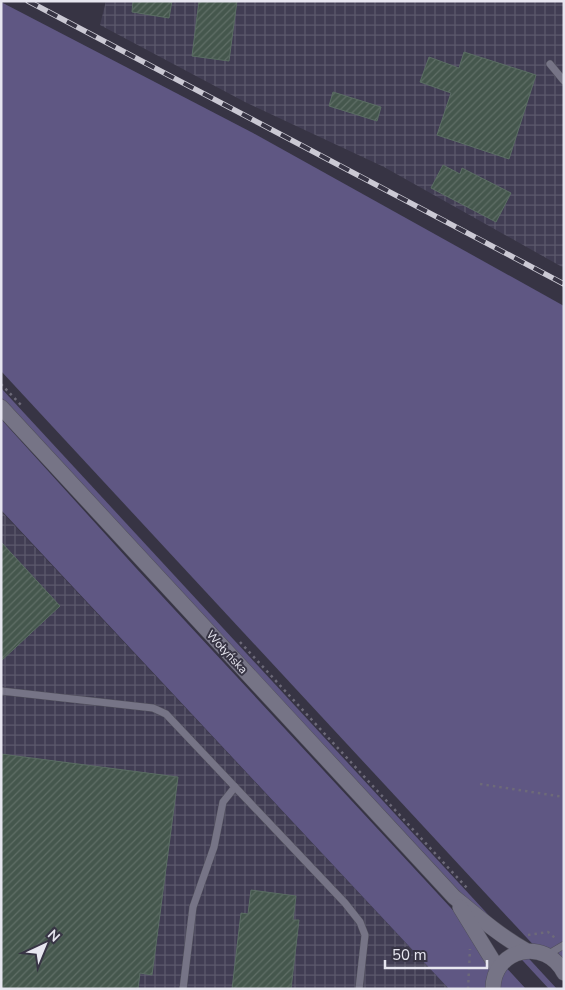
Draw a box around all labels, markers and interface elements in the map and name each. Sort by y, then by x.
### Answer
street label: Wołyńska [203,627,251,677]
north arrow [20,920,70,970]
text: N [43,926,64,946]
scale bar [385,938,488,970]
text: 50 m [392,945,427,965]

